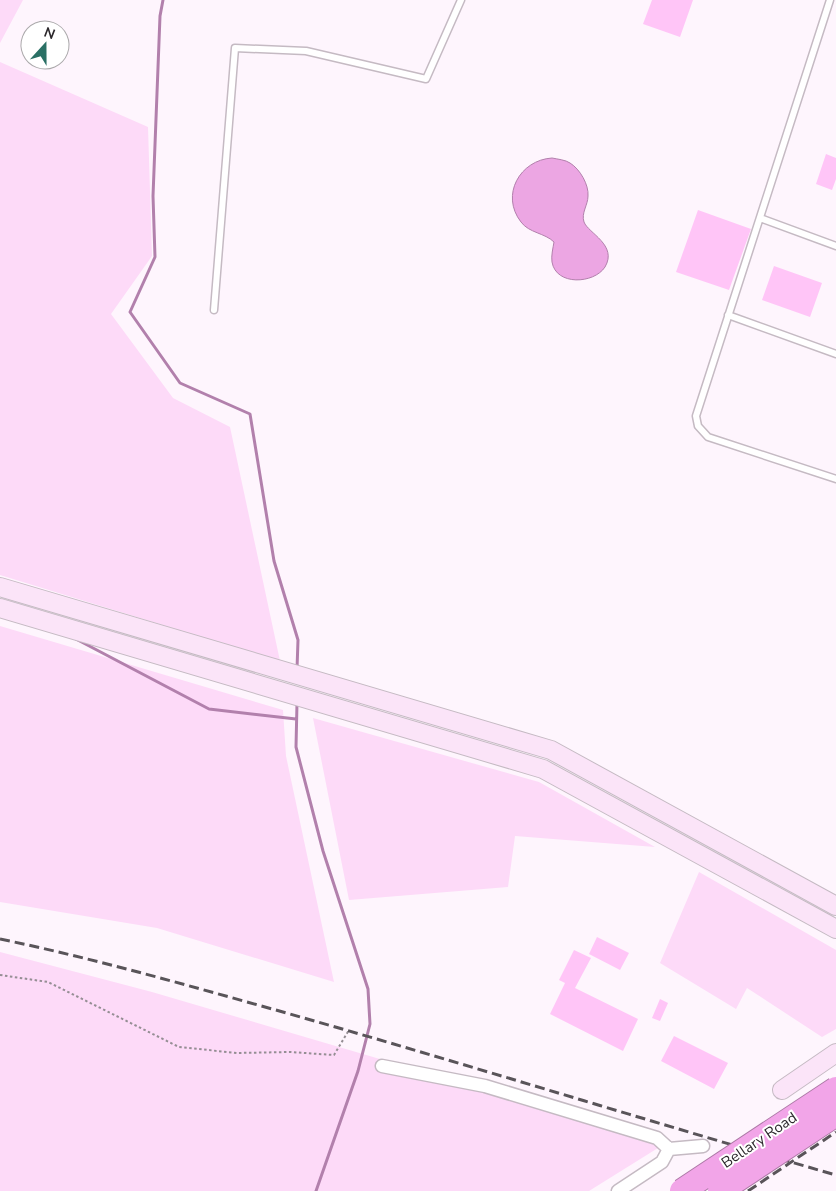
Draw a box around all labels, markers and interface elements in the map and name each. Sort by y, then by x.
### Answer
north arrow [20,20,70,70]
text: N [41,23,58,44]
street label: Bellary Road [717,1107,801,1173]

